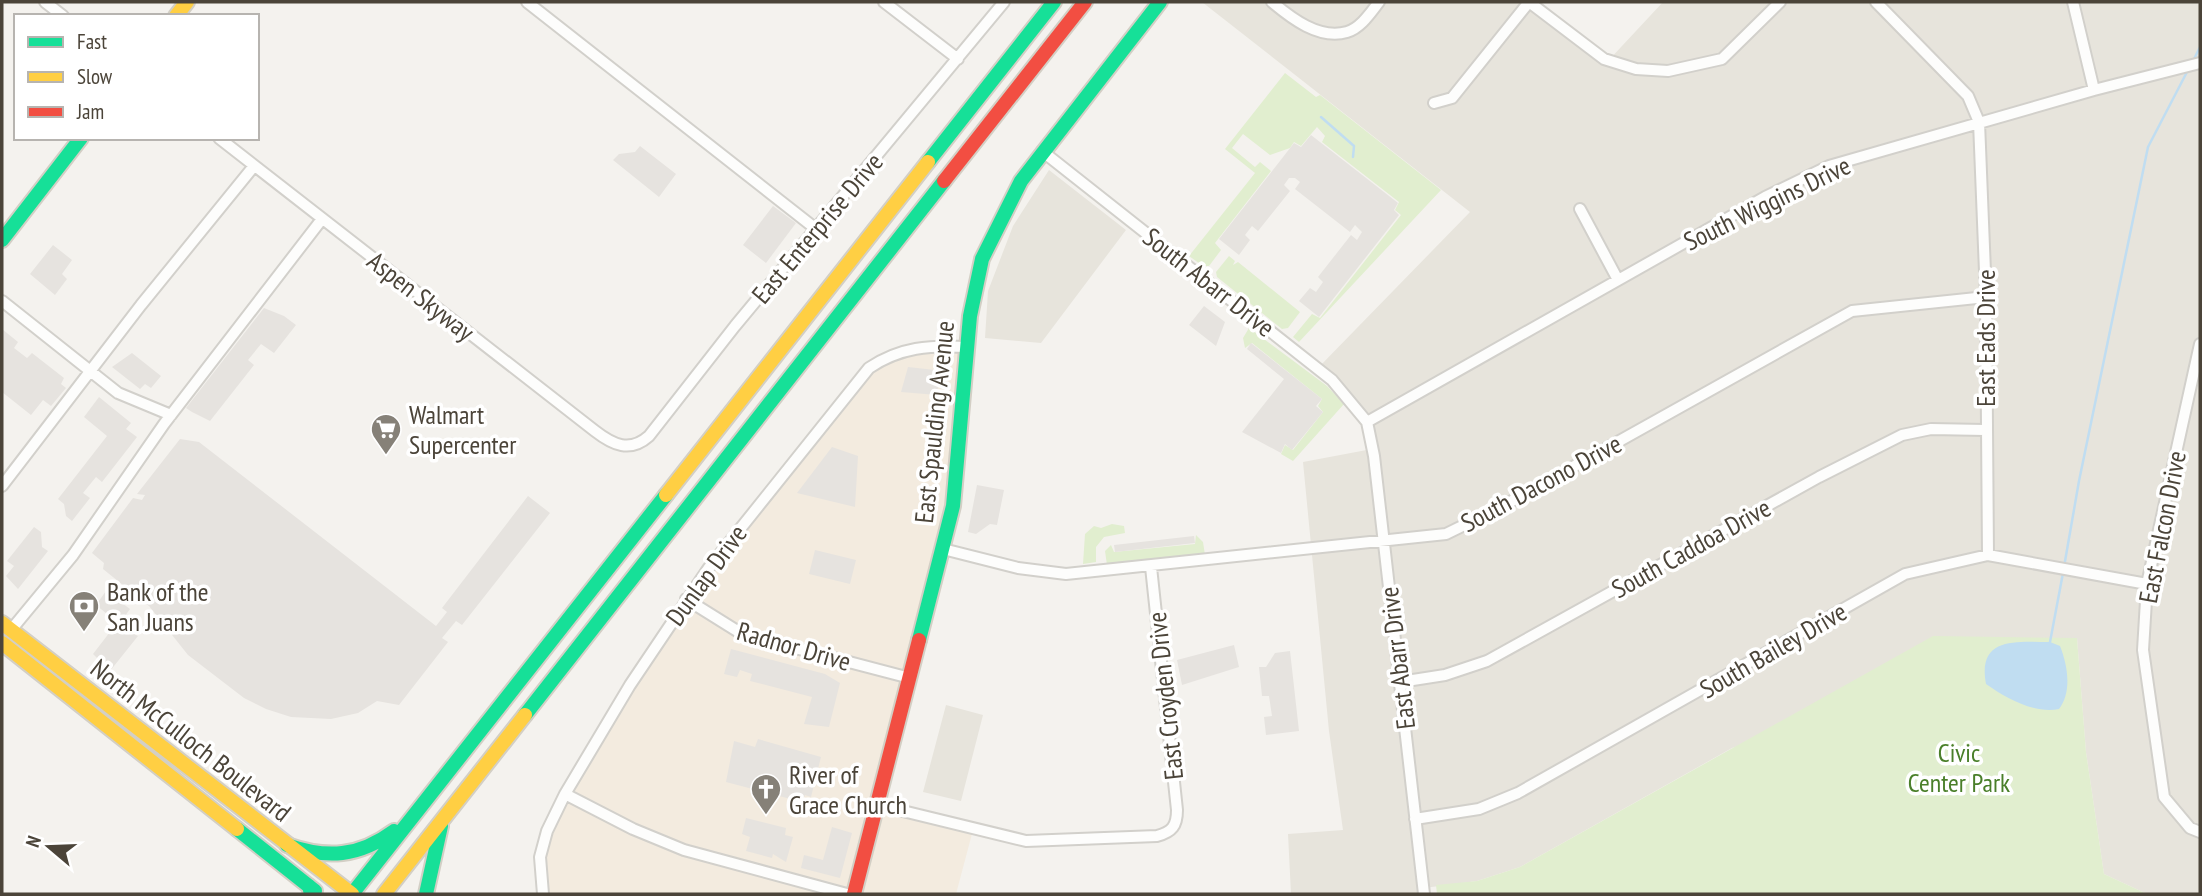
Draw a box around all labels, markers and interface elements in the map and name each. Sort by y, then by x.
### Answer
legend [14,14,259,140]
text: Fast [77,28,107,55]
text: Slow [77,63,113,90]
text: Jam [76,98,104,125]
street label: East Enterprise Drive [744,146,890,310]
street label: South Wiggins Drive [1678,148,1856,258]
street label: South Abarr Drive [1137,220,1281,344]
street label: Aspen Skyway [361,244,481,348]
street label: East Eads Drive [1969,269,2002,407]
street label: East Spaulding Avenue [907,319,961,525]
place label: Walmart Supercenter [409,398,516,461]
supermarket icon: Walmart Supercenter [369,412,403,456]
street label: South Dacono Drive [1455,427,1627,539]
street label: East Falcon Drive [2131,448,2193,606]
street label: South Caddoa Drive [1606,491,1776,605]
street label: Dunlap Drive [658,518,754,632]
place label: Bank of the San Juans [107,575,209,638]
street label: East Abarr Drive [1372,585,1422,731]
bank icon: Bank of the San Juans [67,589,101,633]
street label: South Bailey Drive [1694,595,1852,705]
street label: East Croyden Drive [1140,610,1190,782]
street label: Radnor Drive [733,614,855,678]
street label: North McCulloch Boulevard [84,651,298,829]
park label: Civic Center Park [1908,736,2010,799]
place label: River of Grace Church [789,758,907,821]
church icon: River of Grace Church [749,772,783,816]
north arrow [14,812,84,882]
text: N [20,833,46,850]

